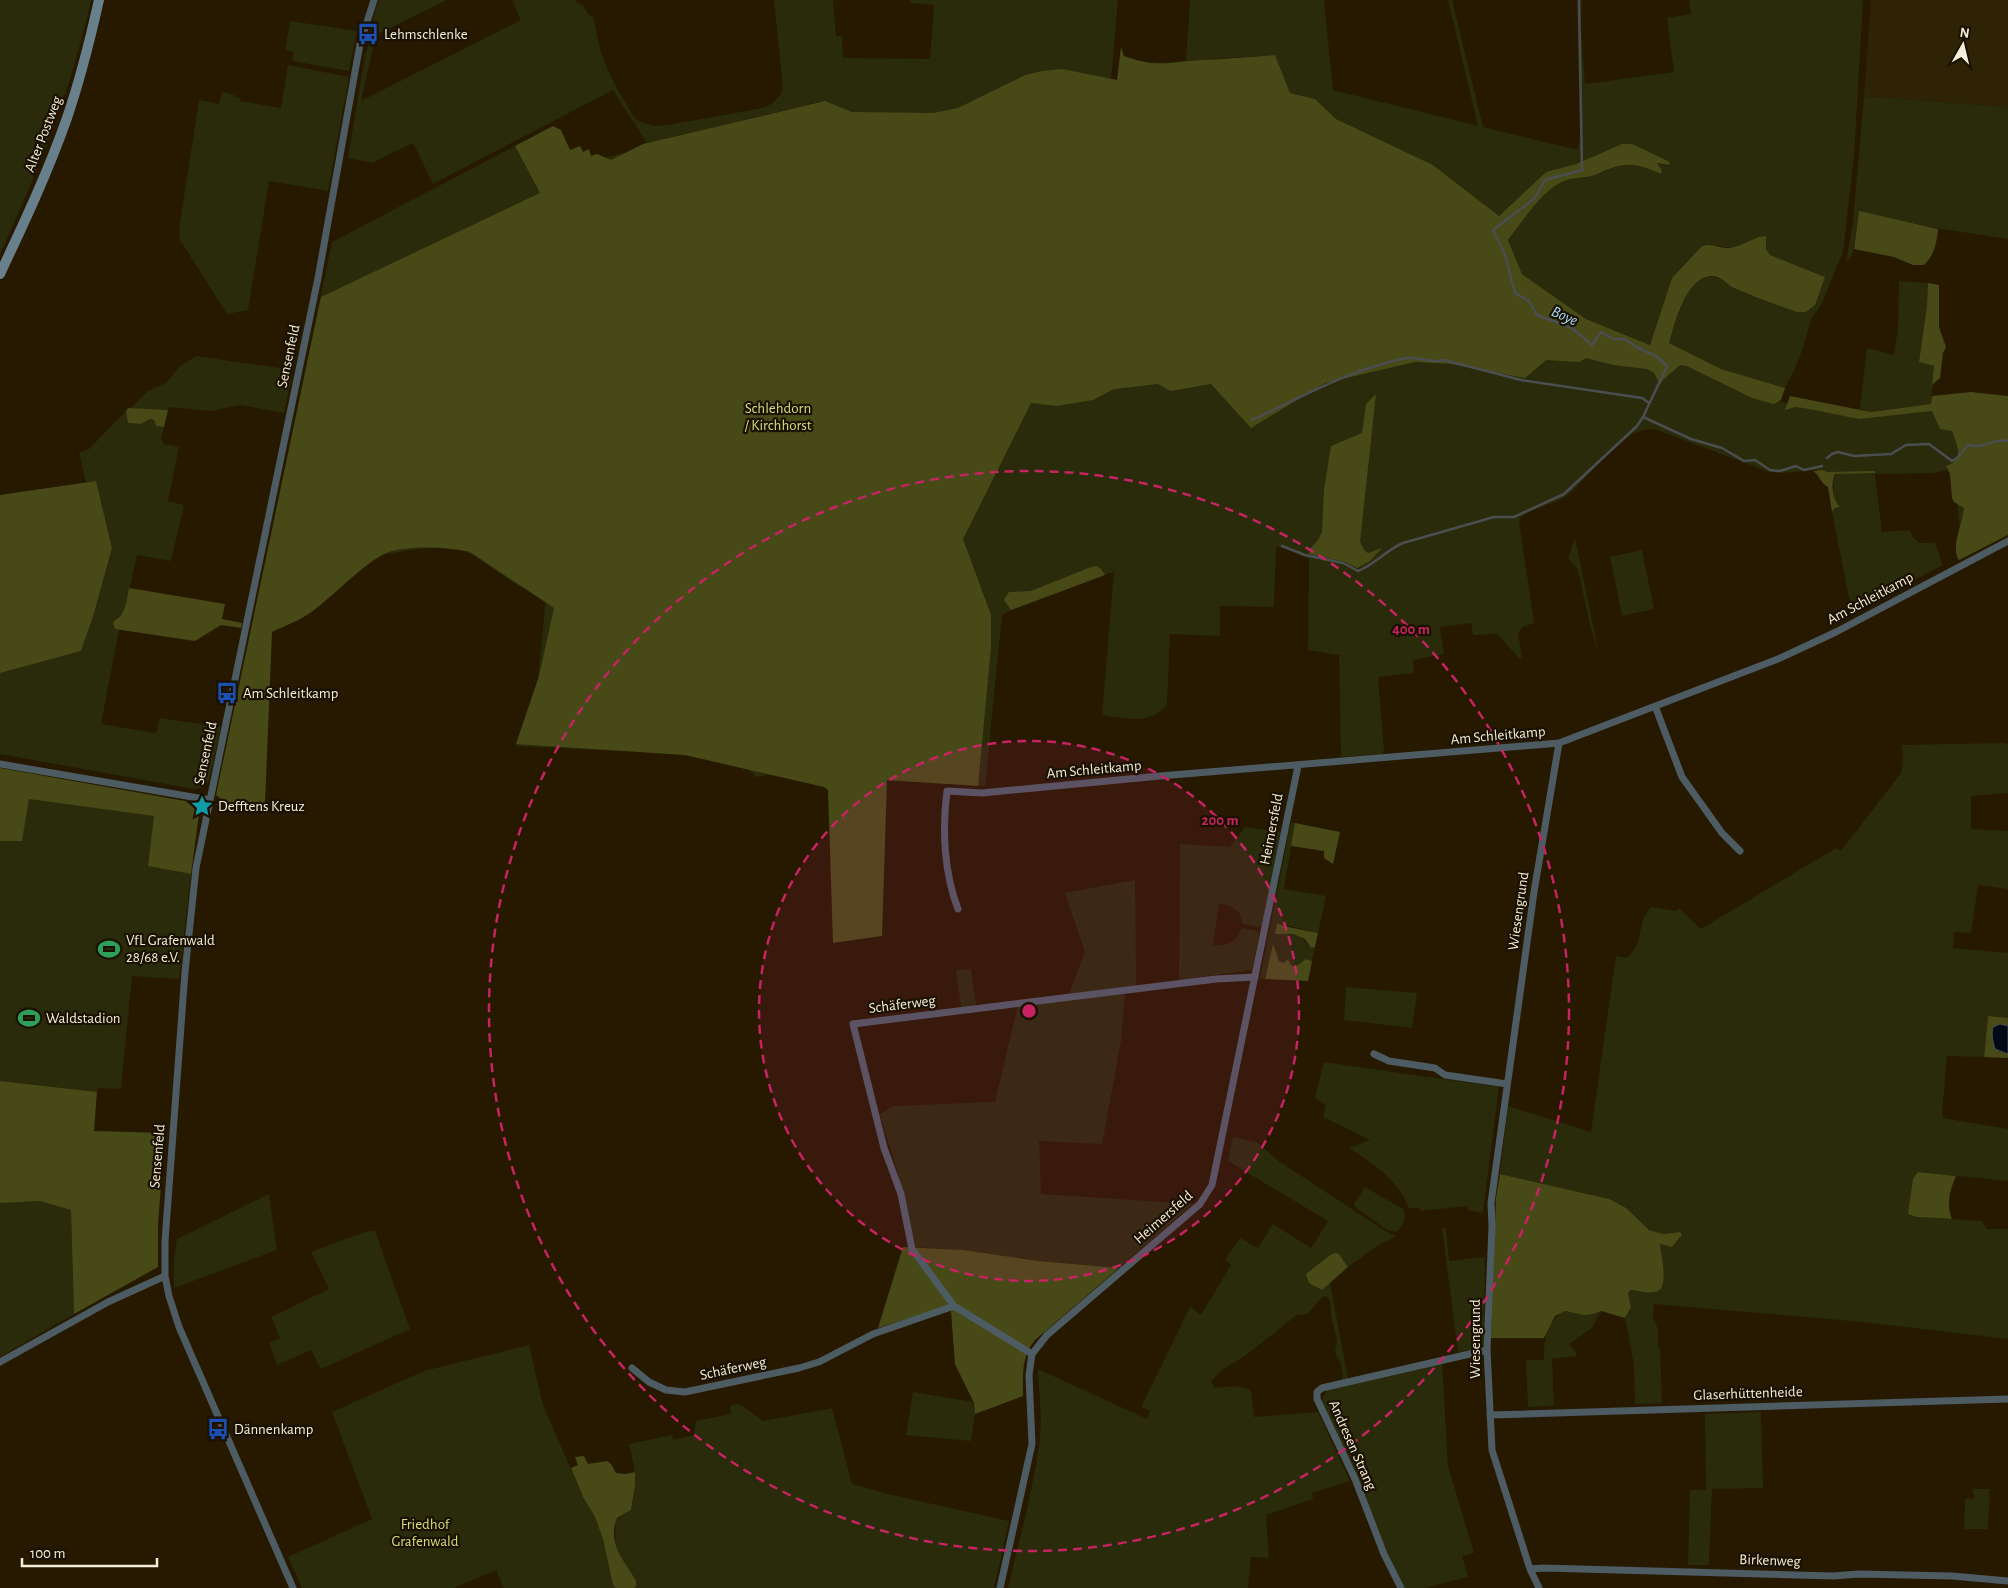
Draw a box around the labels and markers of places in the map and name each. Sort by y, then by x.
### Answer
bus stop icon: Lehmschlenke [355,21,381,47]
place label: Lehmschlenke [384,27,468,42]
bus stop icon: Am Schleitkamp [214,680,240,706]
place label: Am Schleitkamp [243,686,338,701]
place icon: Defftens Kreuz [189,793,215,819]
place label: Defftens Kreuz [218,799,305,814]
place label: VfL Grafenwald 28/68 e.V. [126,933,215,965]
sports icon: VfL Grafenwald 28/68 e.V. [96,936,122,962]
centre of rings [1020,1002,1038,1020]
sports icon: Waldstadion [16,1005,42,1031]
place label: Waldstadion [46,1011,121,1026]
bus stop icon: Dännenkamp [205,1416,231,1442]
place label: Dännenkamp [234,1422,313,1437]

